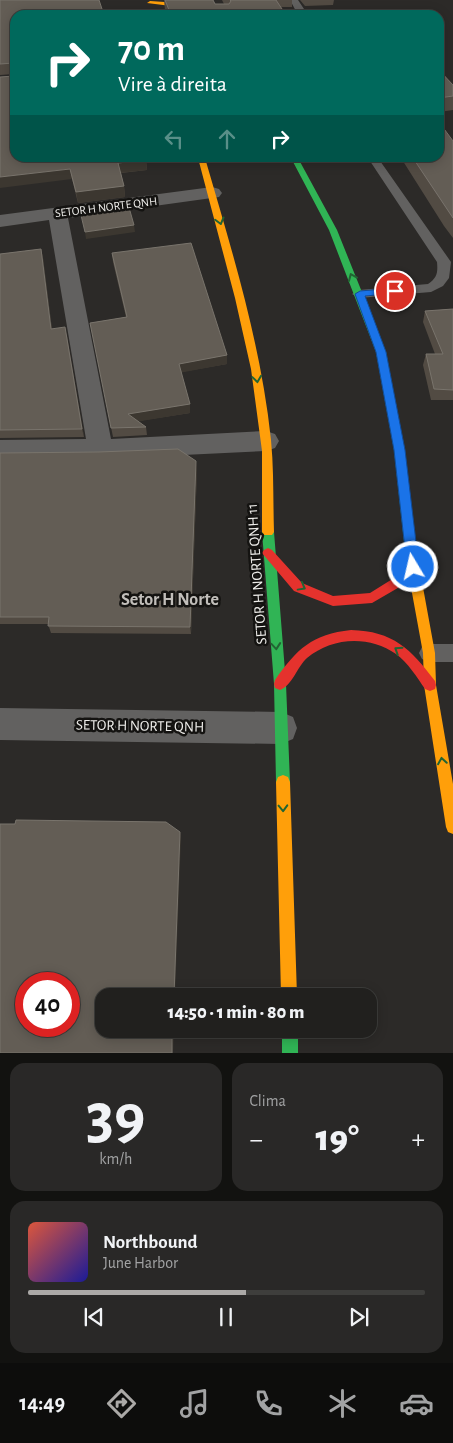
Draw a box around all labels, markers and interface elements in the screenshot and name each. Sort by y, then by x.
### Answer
icon: right [35,30,100,95]
text: 70 m [118,32,185,67]
text: Vire à direita [118,73,227,95]
icon: left [160,125,188,153]
icon: ahead [213,125,241,153]
icon: right [266,125,294,153]
street label: SETOR H NORTE QNH [54,195,158,220]
one-way arrow [214,217,225,226]
pin [374,270,416,312]
one-way arrow [348,273,359,282]
icon: arrive [381,277,409,305]
one-way arrow [252,375,262,383]
street label: SETOR H NORTE QNH 11 [245,503,269,645]
position arrow [386,540,438,592]
one-way arrow [296,581,305,591]
district label: Setor H Norte [121,591,219,609]
one-way arrow [270,642,281,650]
one-way arrow [394,646,403,656]
street label: SETOR H NORTE QNH [76,717,204,735]
one-way arrow [438,757,448,766]
one-way arrow [278,804,288,812]
speed limit sign: 40 [15,972,80,1037]
text: 14:50 · 1 min · 80 m [168,1003,304,1022]
text: 39 [86,1085,145,1150]
text: Clima [250,1093,286,1109]
text: 19° [315,1120,359,1158]
text: − [250,1126,263,1154]
text: + [412,1126,425,1154]
text: km/h [99,1151,132,1167]
text: Northbound [103,1233,198,1252]
text: June Harbor [103,1255,178,1271]
icon: previous [80,1303,108,1331]
icon: pause [212,1303,240,1331]
icon: next [345,1303,373,1331]
icon: directions [104,1386,139,1421]
icon: music [177,1386,212,1421]
icon: phone [251,1386,286,1421]
icon: climate [325,1386,360,1421]
icon: car [399,1386,434,1421]
text: 14:49 [19,1392,65,1414]

